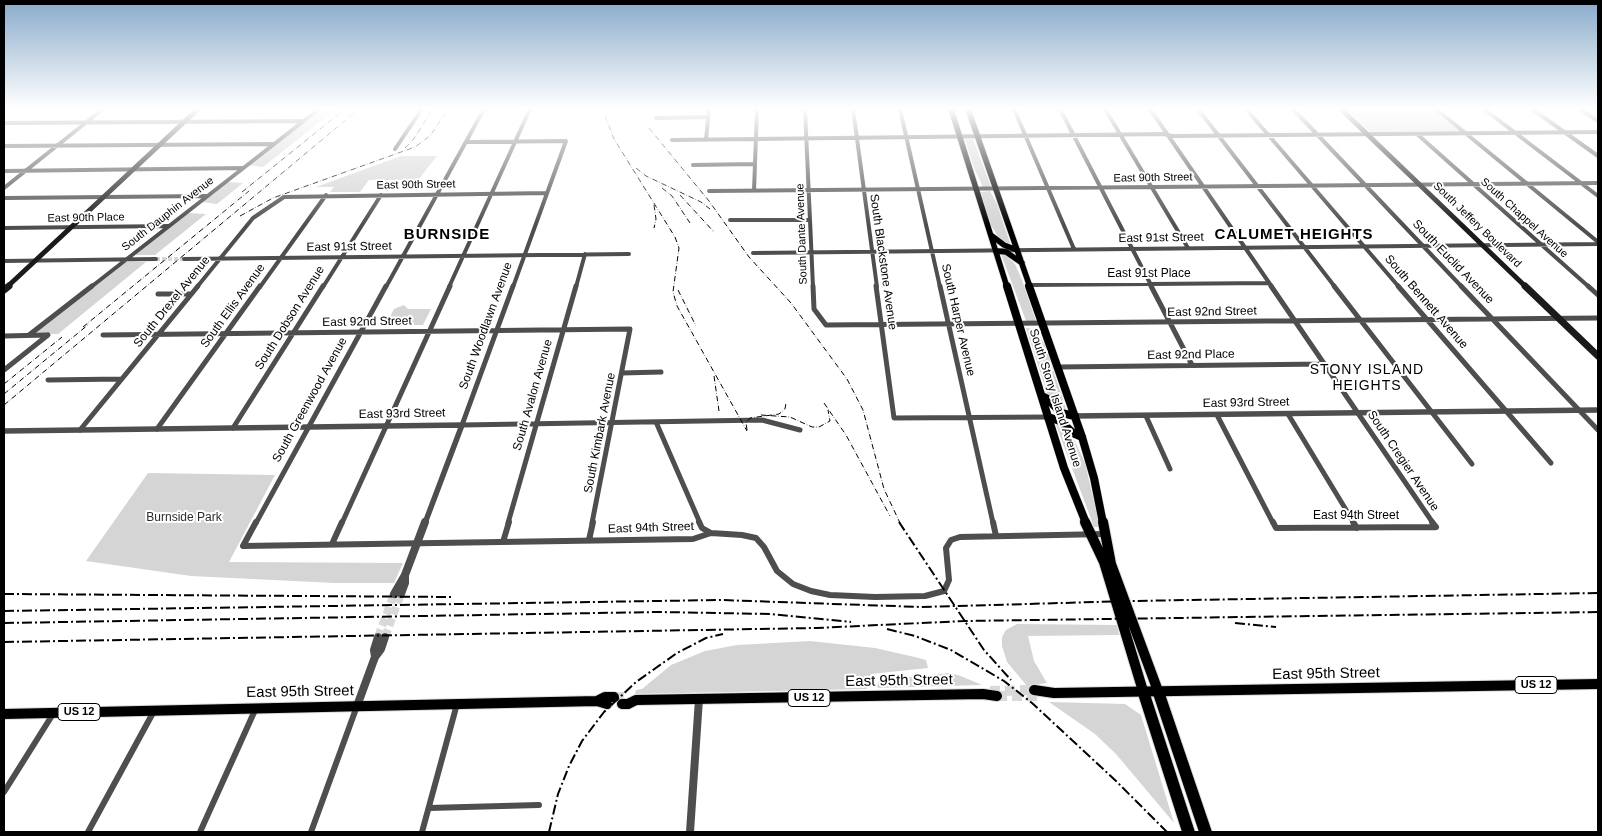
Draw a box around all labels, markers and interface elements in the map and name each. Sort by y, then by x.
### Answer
street label: East 90th Street [1113,171,1193,185]
street label: South Dauphin Avenue [119,174,217,254]
street label: South Chappel Avenue [1478,175,1570,261]
street label: East 90th Street [376,178,456,192]
street label: South Jeffery Boulevard [1430,180,1524,270]
street label: South Dante Avenue [794,183,810,285]
street label: South Blackstone Avenue [866,193,900,331]
street label: East 90th Place [47,211,125,225]
street label: South Euclid Avenue [1409,217,1497,307]
district label: BURNSIDE [403,226,491,244]
district label: CALUMET HEIGHTS [1213,226,1375,244]
street label: East 91st Street [1118,230,1204,246]
street label: East 91st Street [306,239,392,255]
street label: South Bennett Avenue [1381,252,1471,352]
street label: South Drexel Avenue [131,253,213,351]
street label: South Woodlawn Avenue [456,260,516,392]
street label: South Ellis Avenue [198,261,268,351]
street label: South Harper Avenue [938,262,978,378]
street label: South Dobson Avenue [252,263,328,373]
street label: East 91st Place [1107,267,1191,281]
street label: East 92nd Street [1167,304,1257,320]
street label: East 92nd Street [322,314,412,330]
street label: South Stony Island Avenue [1026,327,1084,469]
street label: South Greenwood Avenue [270,335,350,465]
street label: South Avalon Avenue [510,338,556,452]
street label: East 92nd Place [1147,347,1235,363]
district label: STONY ISLAND HEIGHTS [1308,362,1426,394]
street label: South Kimbark Avenue [581,371,619,495]
street label: East 93rd Street [1203,395,1289,411]
street label: East 93rd Street [359,406,445,422]
street label: South Cregier Avenue [1364,408,1442,514]
street label: East 94th Street [1313,509,1399,523]
park label: Burnside Park [146,511,222,525]
street label: East 94th Street [608,519,694,537]
street label: East 95th Street [1272,664,1380,684]
street label: East 95th Street [845,671,953,691]
road number: US 12 [1515,676,1557,694]
street label: East 95th Street [246,682,354,702]
road number: US 12 [788,690,830,706]
road number: US 12 [58,704,100,720]

